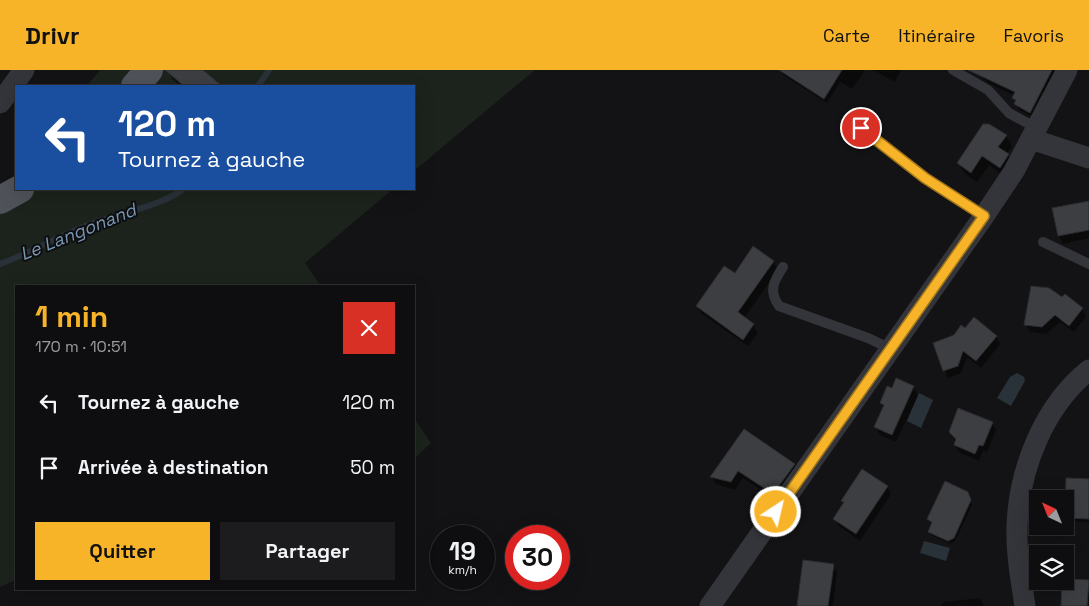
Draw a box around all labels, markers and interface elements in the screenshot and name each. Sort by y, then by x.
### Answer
text: Drivr [25,20,80,51]
text: Carte [823,24,870,47]
text: Itinéraire [898,24,975,47]
text: Favoris [1003,24,1064,47]
text: 120 m [118,102,216,146]
icon: left [35,105,100,170]
pin [840,107,882,149]
icon: arrive [847,114,875,142]
text: Tournez à gauche [118,145,305,173]
water label: Le Langonand [17,197,141,265]
text: 1 min [35,297,108,336]
button: close [343,302,395,354]
text: 170 m · 10:51 [35,336,127,357]
icon: left [35,389,63,417]
text: Tournez à gauche [78,390,240,415]
text: 120 m [342,390,395,415]
icon: arrive [35,454,63,482]
text: Arrivée à destination [78,455,268,480]
text: 50 m [350,455,395,480]
position arrow [749,485,801,537]
north arrow [1029,490,1074,535]
map controls [1029,490,1074,590]
button: Quitter [35,522,210,580]
button: Partager [220,522,395,580]
speed limit sign: 30 [505,525,570,590]
text: 19 [449,535,476,567]
button: layers [1029,545,1074,590]
text: km/h [448,562,477,578]

